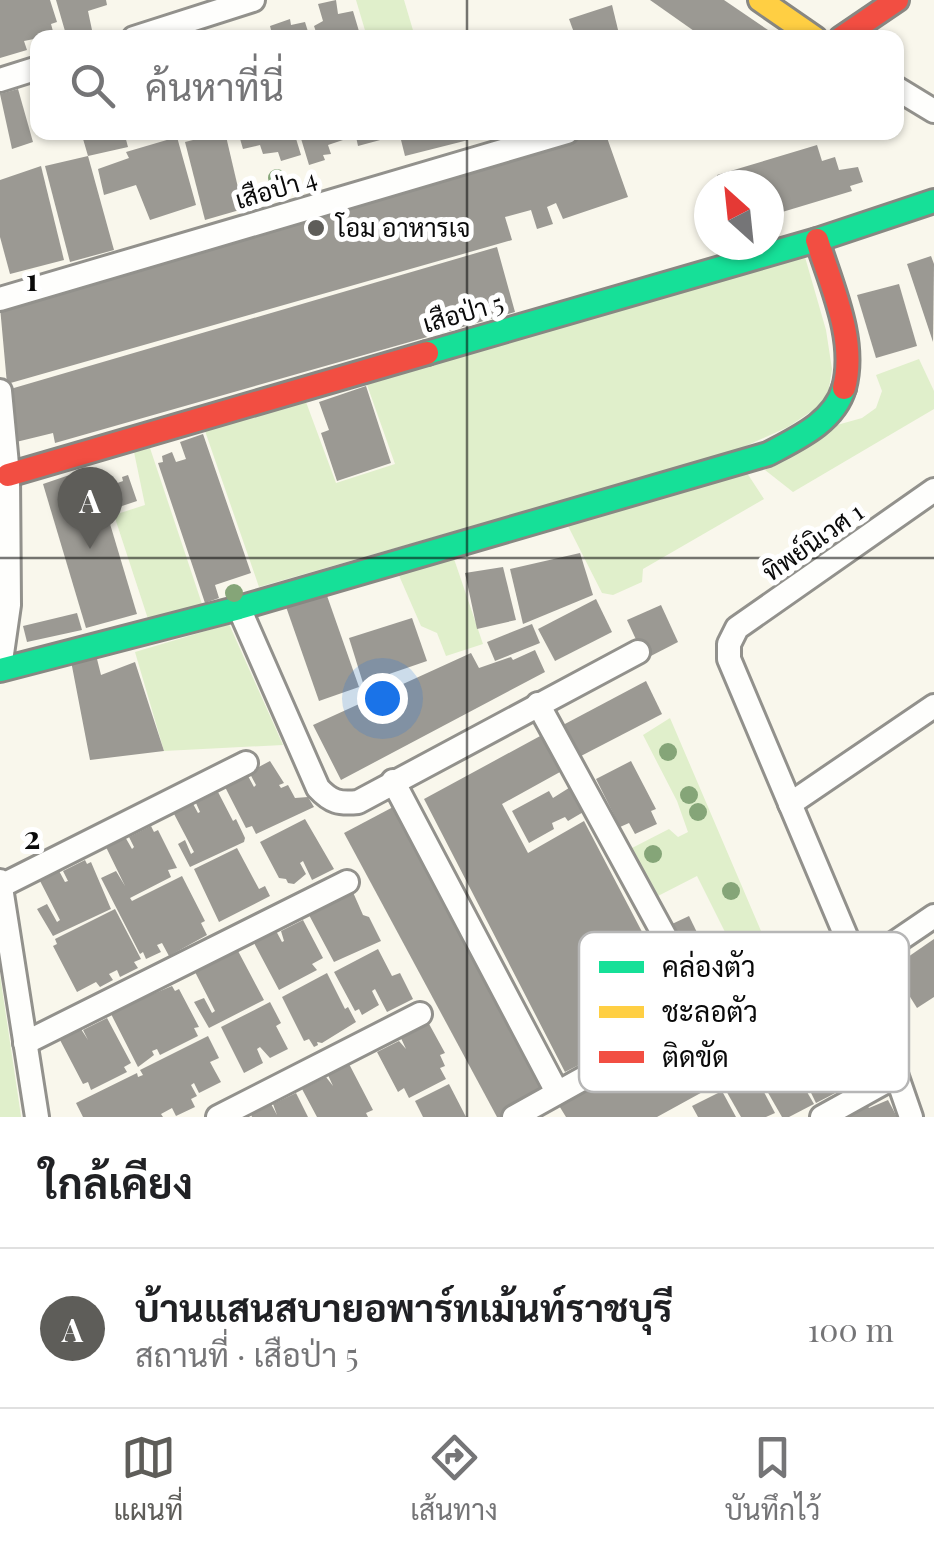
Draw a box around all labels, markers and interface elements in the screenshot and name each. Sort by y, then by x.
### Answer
search box [30,30,904,140]
icon: search [65,58,120,113]
text: ค้นหาที่นี่ [145,60,284,111]
street label: เสือป่า 4 [231,160,320,215]
north arrow [694,170,784,260]
place label: โอม อาหารเจ [334,210,470,243]
marker: โอม อาหารเจ [305,217,327,239]
text: 1 [26,256,38,299]
street label: เสือป่า 5 [419,284,507,339]
pin: A [58,466,122,549]
street label: ทิพย์นิเวศ 1 [755,494,869,587]
your location [357,673,408,724]
text: 2 [24,814,40,857]
legend [579,932,909,1092]
text: คล่องตัว [662,947,756,984]
text: ชะลอตัว [662,992,758,1029]
text: ติดขัด [662,1037,729,1074]
text: ใกล้เคียง [40,1154,193,1210]
text: บ้านแสนสบายอพาร์ทเม้นท์ราชบุรี [135,1281,672,1332]
text: A [62,1307,83,1350]
text: 100 m [807,1307,894,1350]
text: สถานที่ · เสือป่า 5 [135,1332,358,1375]
tab: แผนที่ [113,1430,183,1527]
tab: เส้นทาง [410,1430,498,1527]
tab: บันทึกไว้ [725,1430,820,1527]

